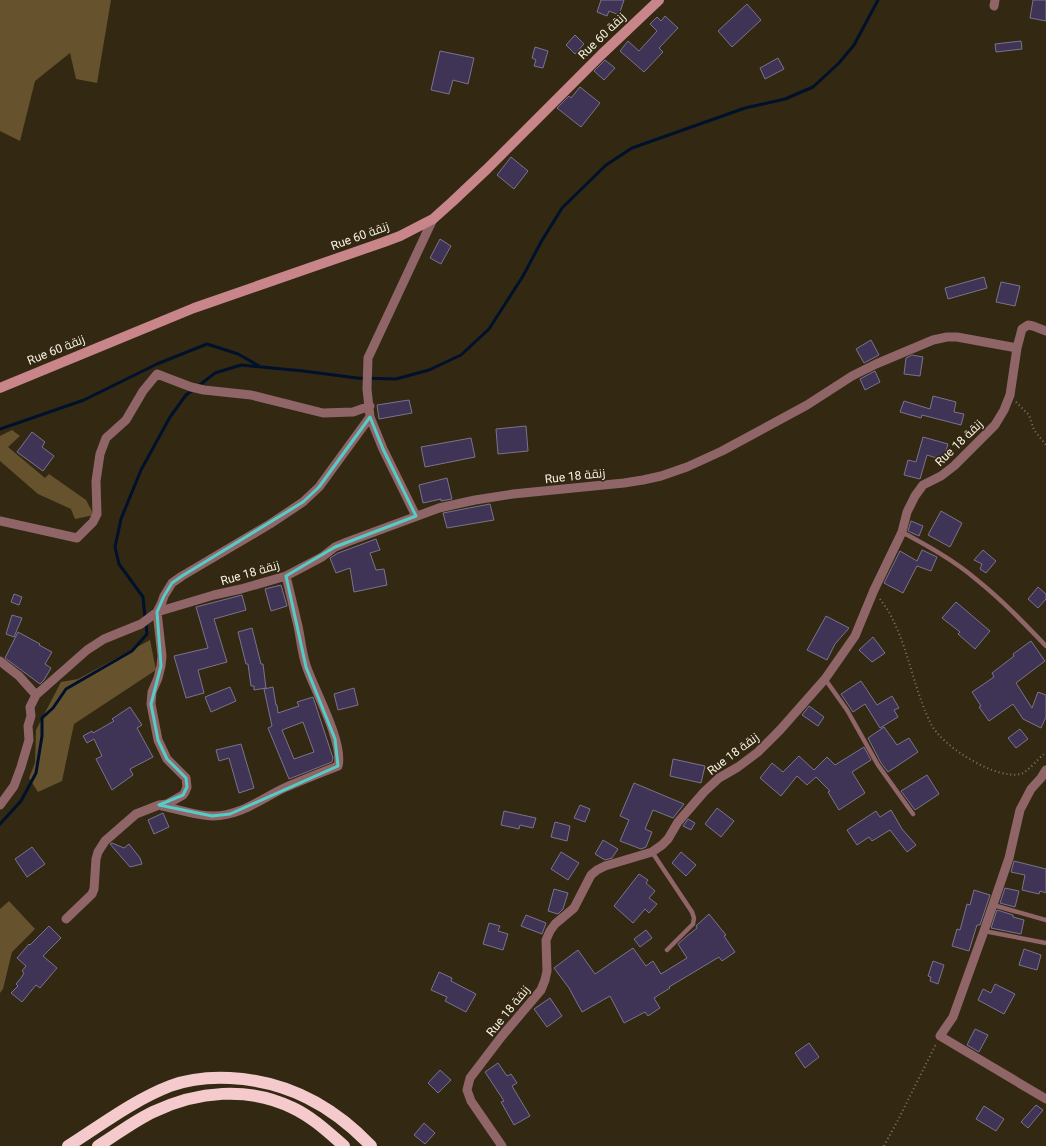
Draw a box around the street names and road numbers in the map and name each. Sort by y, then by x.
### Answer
street label: Rue 60 زنقة [575,10,629,62]
street label: Rue 60 زنقة [329,219,391,253]
street label: Rue 60 زنقة [25,332,87,368]
street label: Rue 18 زنقة [932,417,986,469]
street label: Rue 18 زنقة [544,466,606,486]
street label: Rue 18 زنقة [219,558,281,588]
street label: Rue 18 زنقة [705,730,761,778]
street label: Rue 18 زنقة [483,983,533,1039]

